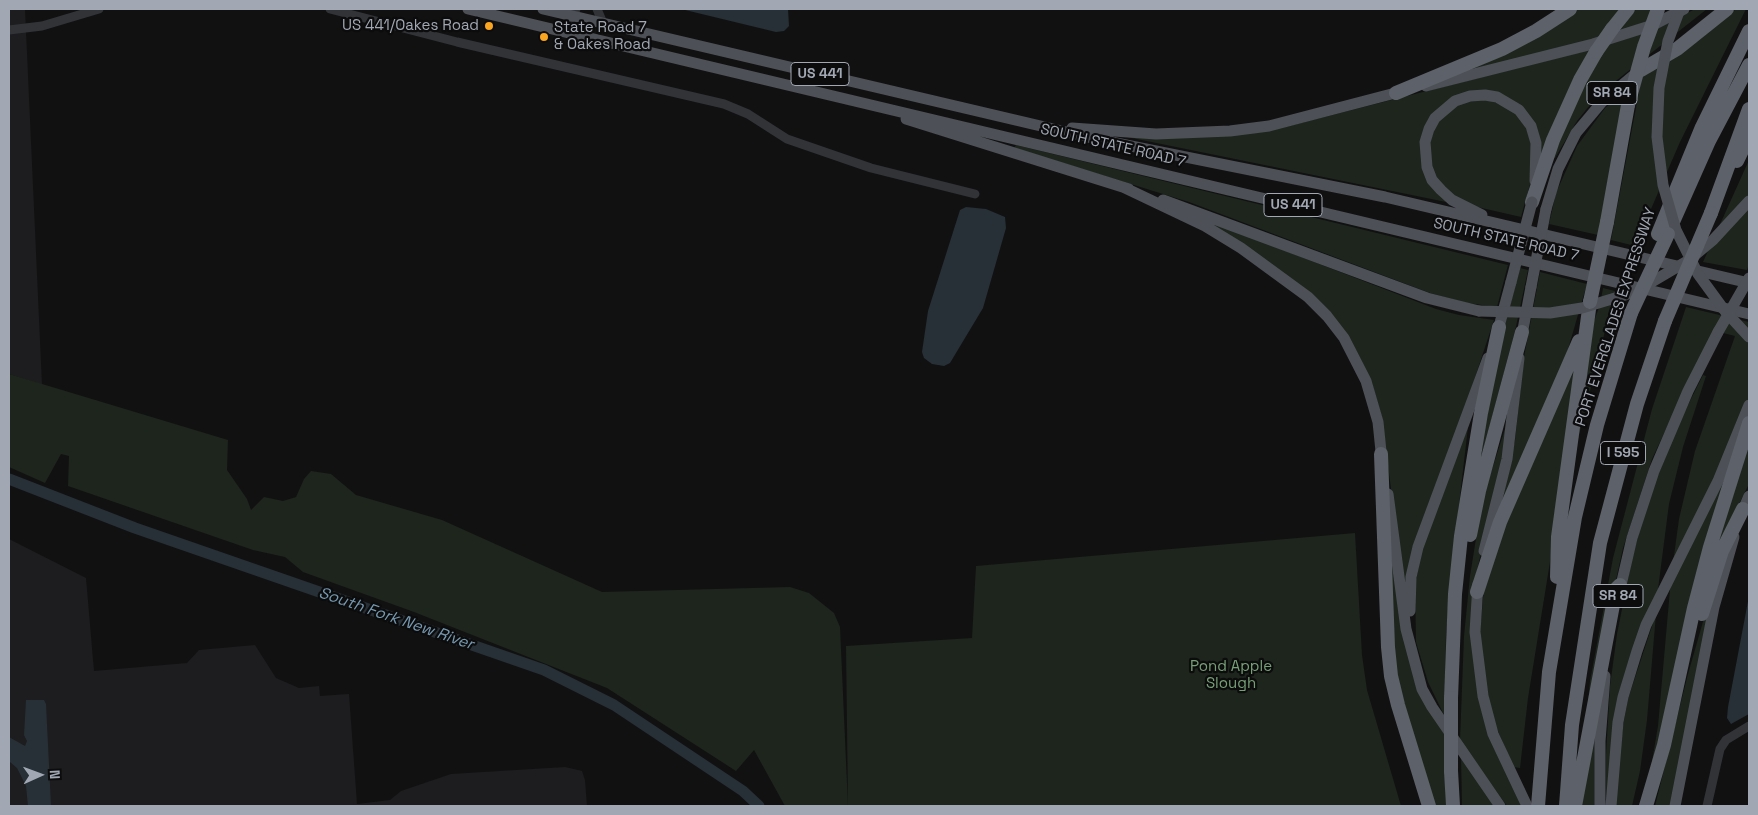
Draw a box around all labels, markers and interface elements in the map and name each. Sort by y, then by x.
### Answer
place label: US 441/Oakes Road [342,17,479,35]
place label: State Road 7 & Oakes Road [554,19,651,54]
marker: US 441/Oakes Road [483,20,495,32]
marker: State Road 7 & Oakes Road [538,31,550,43]
road number: US 441 [791,62,849,86]
road number: SR 84 [1587,82,1637,105]
street label: SOUTH STATE ROAD 7 [1039,121,1187,171]
road number: US 441 [1264,194,1322,216]
street label: PORT EVERGLADES EXPRESSWAY [1572,205,1660,429]
street label: SOUTH STATE ROAD 7 [1432,215,1580,265]
road number: I 595 [1600,442,1646,464]
water label: South Fork New River [316,583,476,655]
road number: SR 84 [1593,584,1643,608]
park label: Pond Apple Slough [1190,658,1272,693]
north arrow [15,750,65,800]
text: N [46,769,64,779]

